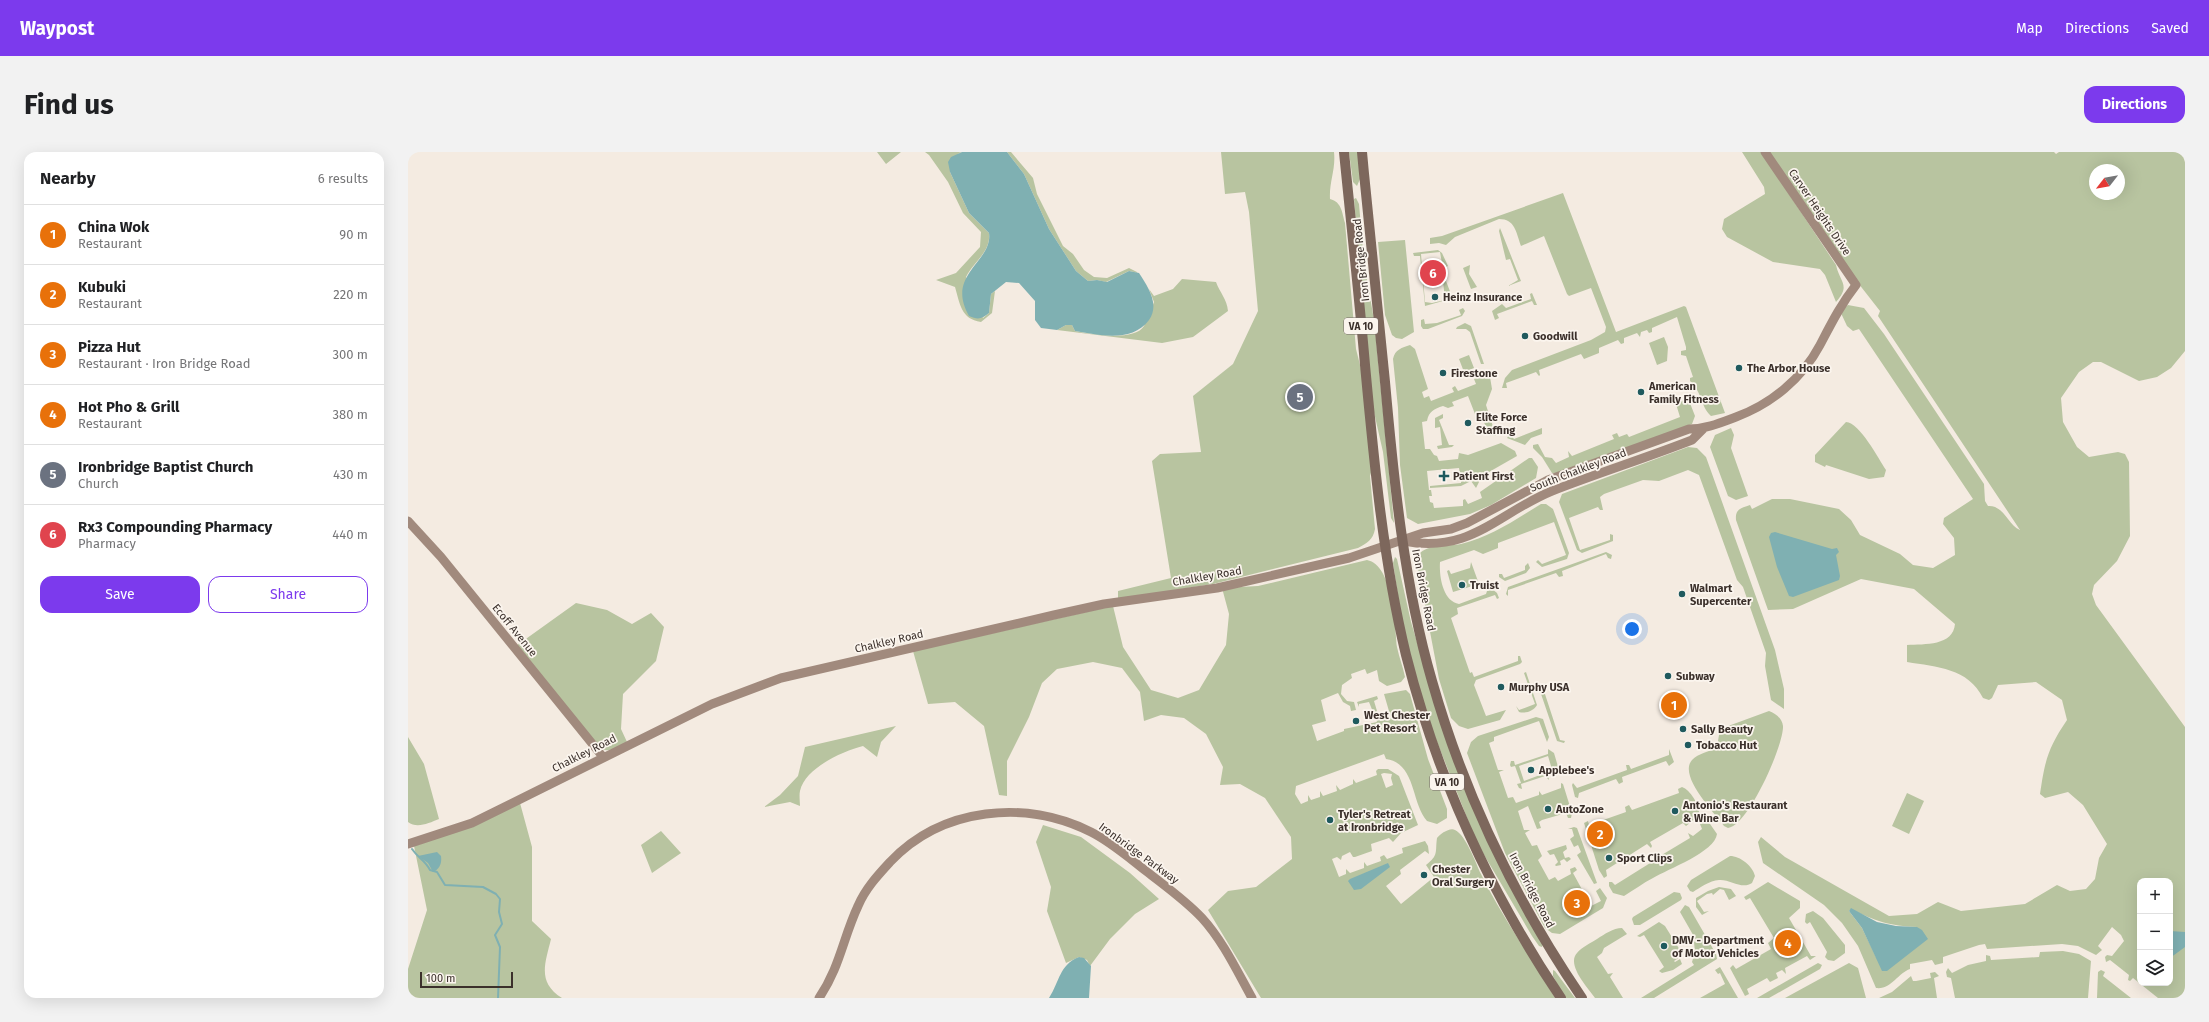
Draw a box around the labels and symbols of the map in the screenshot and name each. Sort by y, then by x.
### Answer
north arrow [2089,164,2125,200]
street label: Carver Heights Drive [1786,167,1853,258]
street label: Iron Bridge Road [1351,218,1372,302]
pin: 6 [1420,258,1446,288]
place label: Heinz Insurance [1443,291,1522,304]
marker: Heinz Insurance [1430,292,1440,302]
road number: VA 10 [1344,318,1378,334]
place label: Goodwill [1533,330,1578,343]
marker: Goodwill [1520,331,1530,341]
place label: The Arbor House [1747,362,1830,375]
marker: The Arbor House [1734,363,1744,373]
place label: Firestone [1451,367,1498,380]
marker: Firestone [1438,368,1448,378]
place label: American Family Fitness [1648,380,1720,406]
pin: 5 [1287,382,1313,412]
marker: American Family Fitness [1636,387,1646,397]
place label: Elite Force Staffing [1476,411,1527,437]
marker: Elite Force Staffing [1463,418,1473,428]
street label: South Chalkley Road [1528,446,1628,495]
marker: Patient First [1438,470,1450,482]
place label: Patient First [1453,470,1514,483]
street label: Iron Bridge Road [1409,548,1438,632]
street label: Chalkley Road [1171,564,1243,589]
place label: Truist [1470,579,1500,592]
marker: Truist [1457,580,1467,590]
place label: Walmart Supercenter [1690,582,1752,608]
marker: Walmart Supercenter [1677,589,1687,599]
street label: Ecoff Avenue [489,601,540,659]
your location [1622,619,1642,639]
street label: Chalkley Road [854,627,925,656]
place label: Subway [1676,670,1715,683]
marker: Subway [1663,671,1673,681]
place label: Murphy USA [1509,681,1570,694]
marker: Murphy USA [1496,682,1506,692]
pin: 1 [1661,690,1687,720]
place label: West Chester Pet Resort [1364,709,1431,735]
marker: West Chester Pet Resort [1351,716,1361,726]
place label: Sally Beauty [1691,723,1753,736]
marker: Sally Beauty [1678,724,1688,734]
street label: Chalkley Road [550,732,618,775]
place label: Tobacco Hut [1696,739,1758,752]
marker: Tobacco Hut [1683,740,1693,750]
place label: Applebee's [1538,764,1595,777]
marker: Applebee's [1526,765,1536,775]
road number: VA 10 [1430,774,1464,790]
place label: Antonio's Restaurant & Wine Bar [1682,799,1788,825]
place label: AutoZone [1555,803,1604,816]
marker: AutoZone [1543,804,1553,814]
marker: Antonio's Restaurant & Wine Bar [1670,806,1680,816]
place label: Tyler's Retreat at Ironbridge [1338,808,1411,834]
marker: Tyler's Retreat at Ironbridge [1325,815,1335,825]
pin: 2 [1587,819,1613,849]
street label: Ironbridge Parkway [1096,820,1182,887]
street label: Iron Bridge Road [1506,850,1557,930]
place label: Sport Clips [1617,852,1673,865]
marker: Sport Clips [1604,853,1614,863]
place label: Chester Oral Surgery [1432,863,1495,889]
marker: Chester Oral Surgery [1419,870,1429,880]
pin: 3 [1564,888,1590,918]
pin: 4 [1775,928,1801,958]
place label: DMV - Department of Motor Vehicles [1672,934,1765,960]
marker: DMV - Department of Motor Vehicles [1659,941,1669,951]
scale bar [420,970,513,989]

